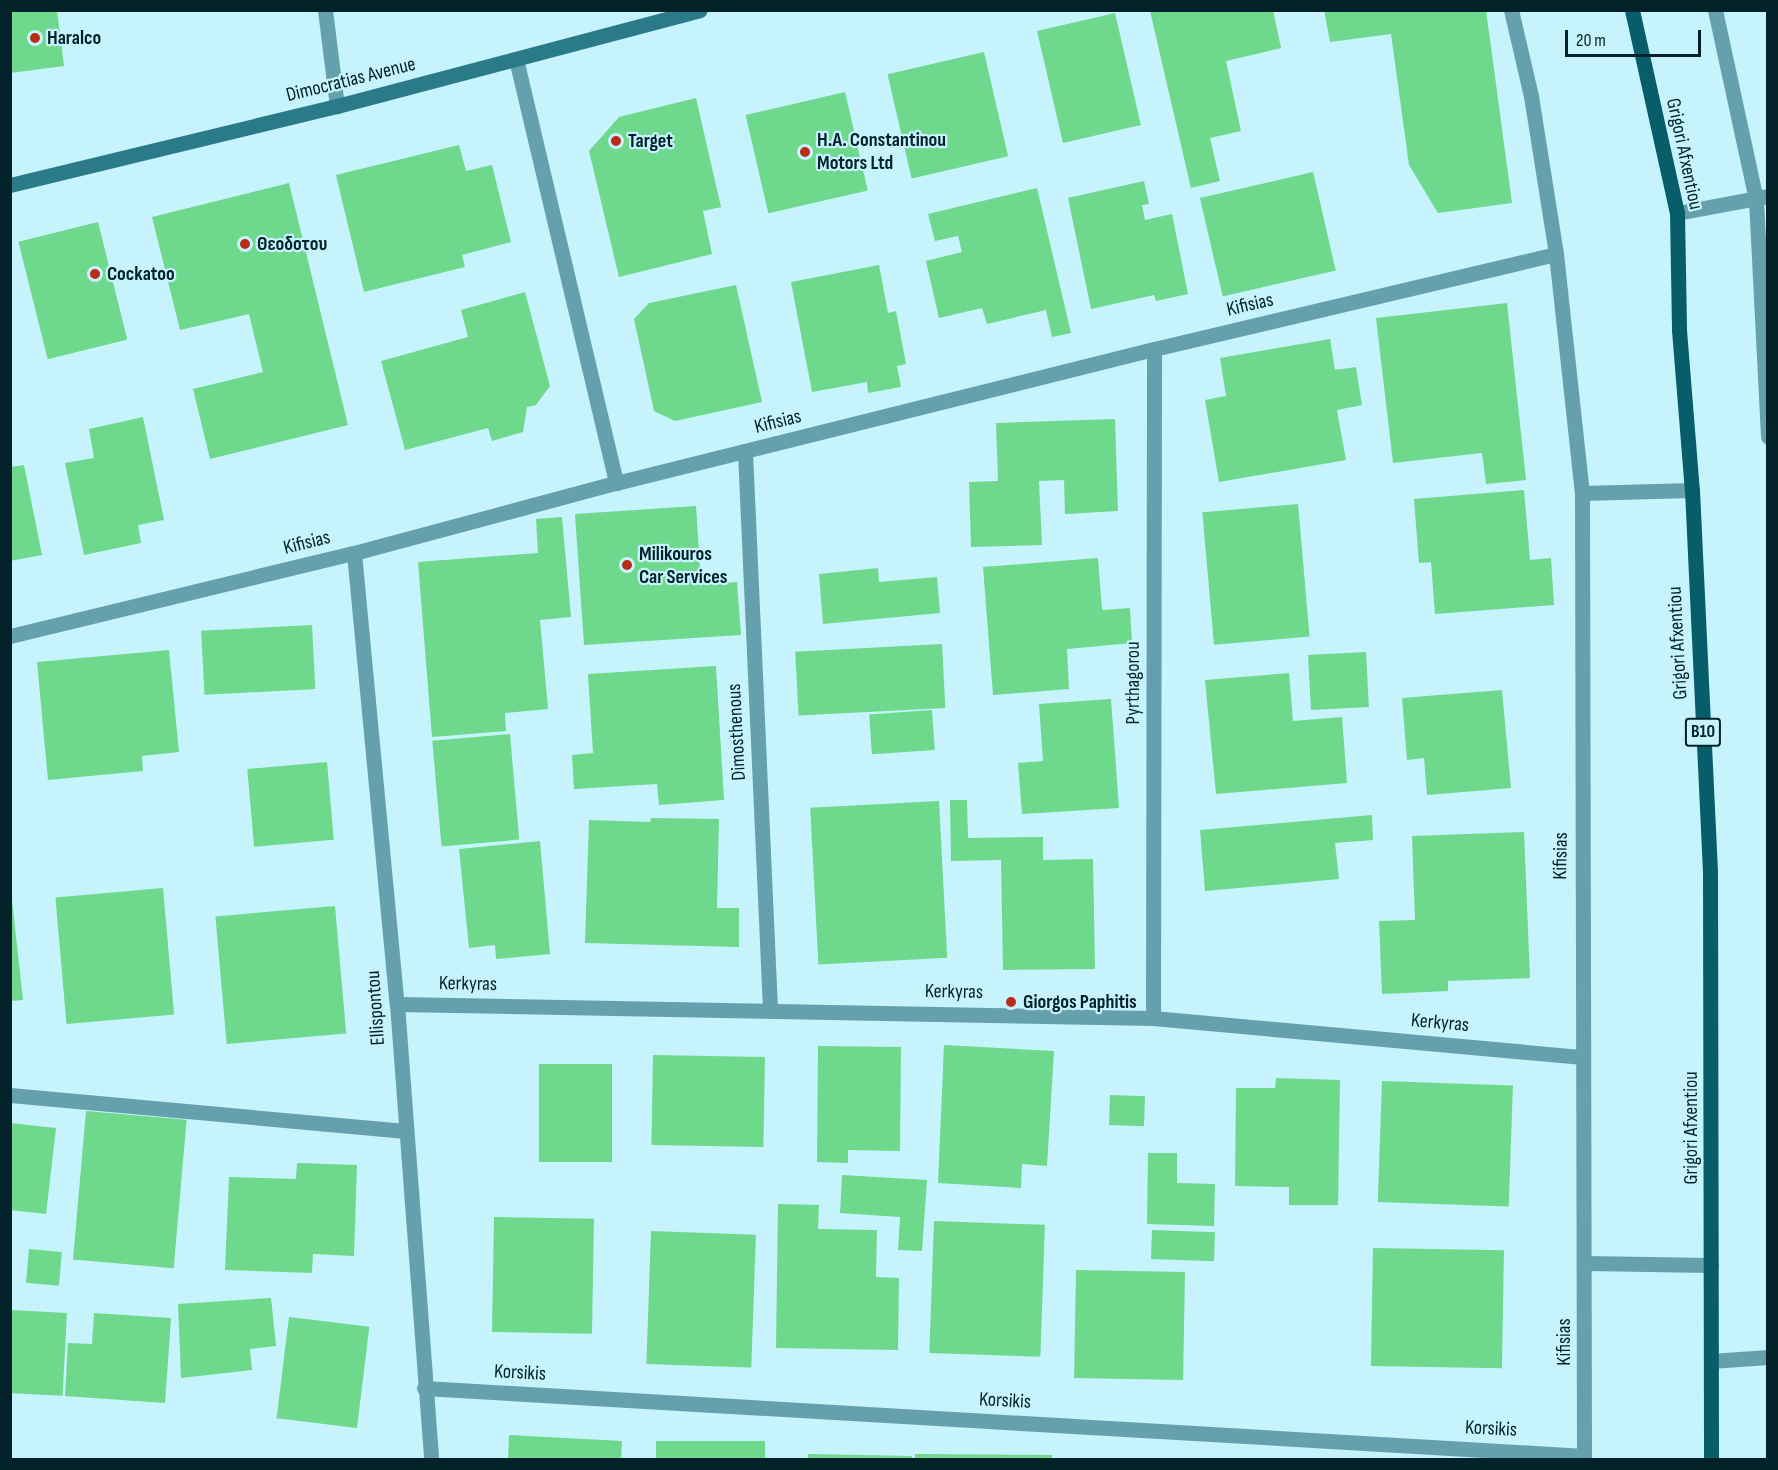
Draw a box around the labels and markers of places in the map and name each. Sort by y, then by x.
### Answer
place label: Haralco [47,26,101,50]
marker: Haralco [28,31,42,45]
place label: H.A. Constantinou Motors Ltd [817,128,946,175]
place label: Target [628,129,673,153]
marker: Target [609,134,623,148]
marker: H.A. Constantinou Motors Ltd [798,145,812,159]
place label: Θεοδοτου [257,232,327,256]
marker: Θεοδοτου [238,237,252,251]
place label: Cockatoo [107,262,175,286]
marker: Cockatoo [88,267,102,281]
place label: Milikouros Car Services [639,542,728,589]
marker: Milikouros Car Services [620,558,634,572]
place label: Giorgos Paphitis [1023,990,1137,1014]
marker: Giorgos Paphitis [1004,995,1018,1009]

